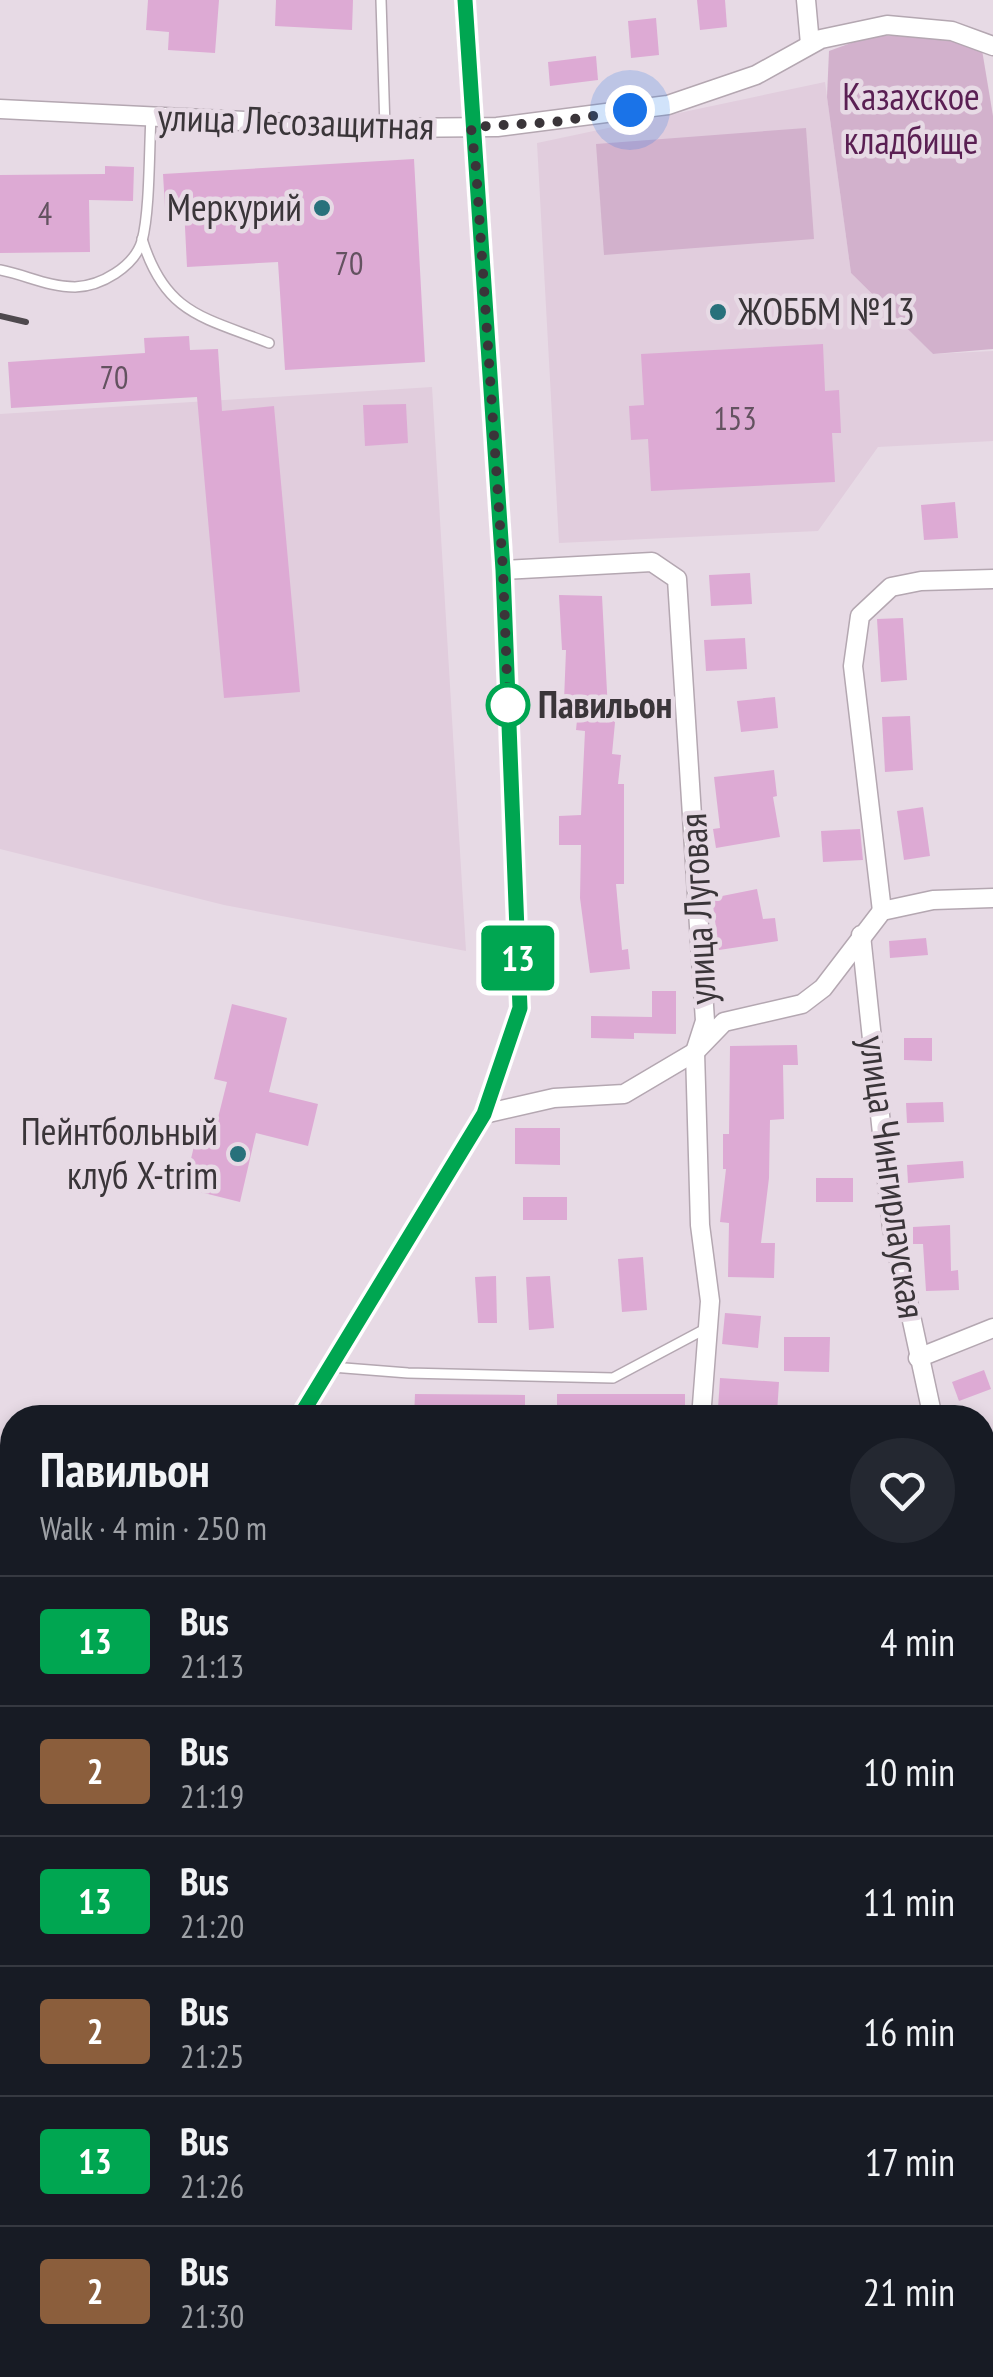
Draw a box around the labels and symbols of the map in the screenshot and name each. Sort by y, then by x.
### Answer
park label: Казахское кладбище [842,71,980,164]
your location [605,85,655,135]
street label: улица Лесозащитная [157,91,435,150]
place label: Меркурий [167,182,302,231]
house number: 4 [38,192,52,234]
marker: Меркурий [311,197,333,219]
house number: 70 [335,242,363,284]
place label: ЖОББМ №13 [737,286,915,335]
marker: ЖОББМ №13 [707,301,729,323]
house number: 70 [100,356,128,398]
house number: 153 [713,397,757,439]
place label: Павильон [538,679,672,728]
marker: Павильон [487,684,529,726]
street label: улица Луговая [667,812,726,1006]
line badge: 13 [473,926,563,990]
street label: улица Чингирлауская [849,1032,938,1321]
place label: Пейнтбольный клуб X-trim [21,1106,218,1199]
marker: Пейнтбольный клуб X-trim [227,1143,249,1165]

